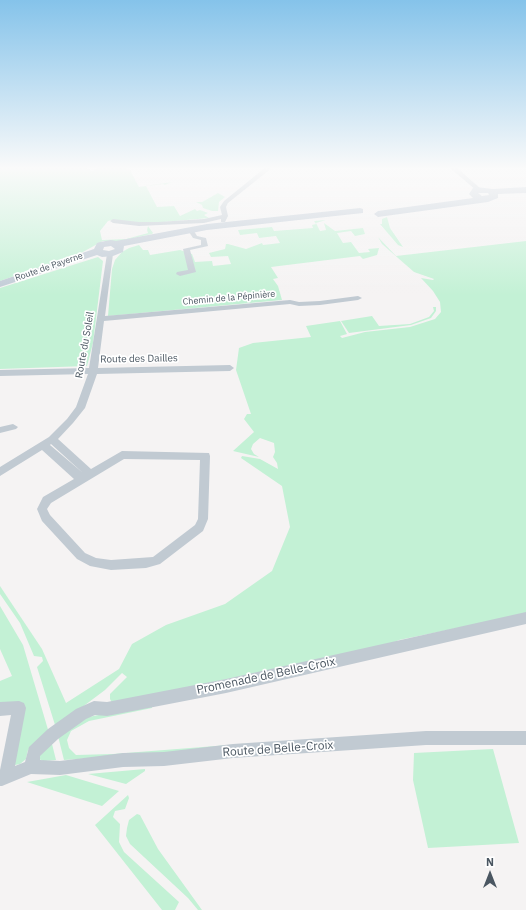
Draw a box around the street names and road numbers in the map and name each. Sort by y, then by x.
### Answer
street label: Route de Payerne [14,250,84,284]
street label: Chemin de la Pépinière [182,289,276,307]
street label: Route du Soleil [73,311,97,379]
street label: Route des Dailles [100,352,178,366]
street label: Promenade de Belle-Croix [195,654,337,698]
street label: Route de Belle-Croix [222,738,334,760]

